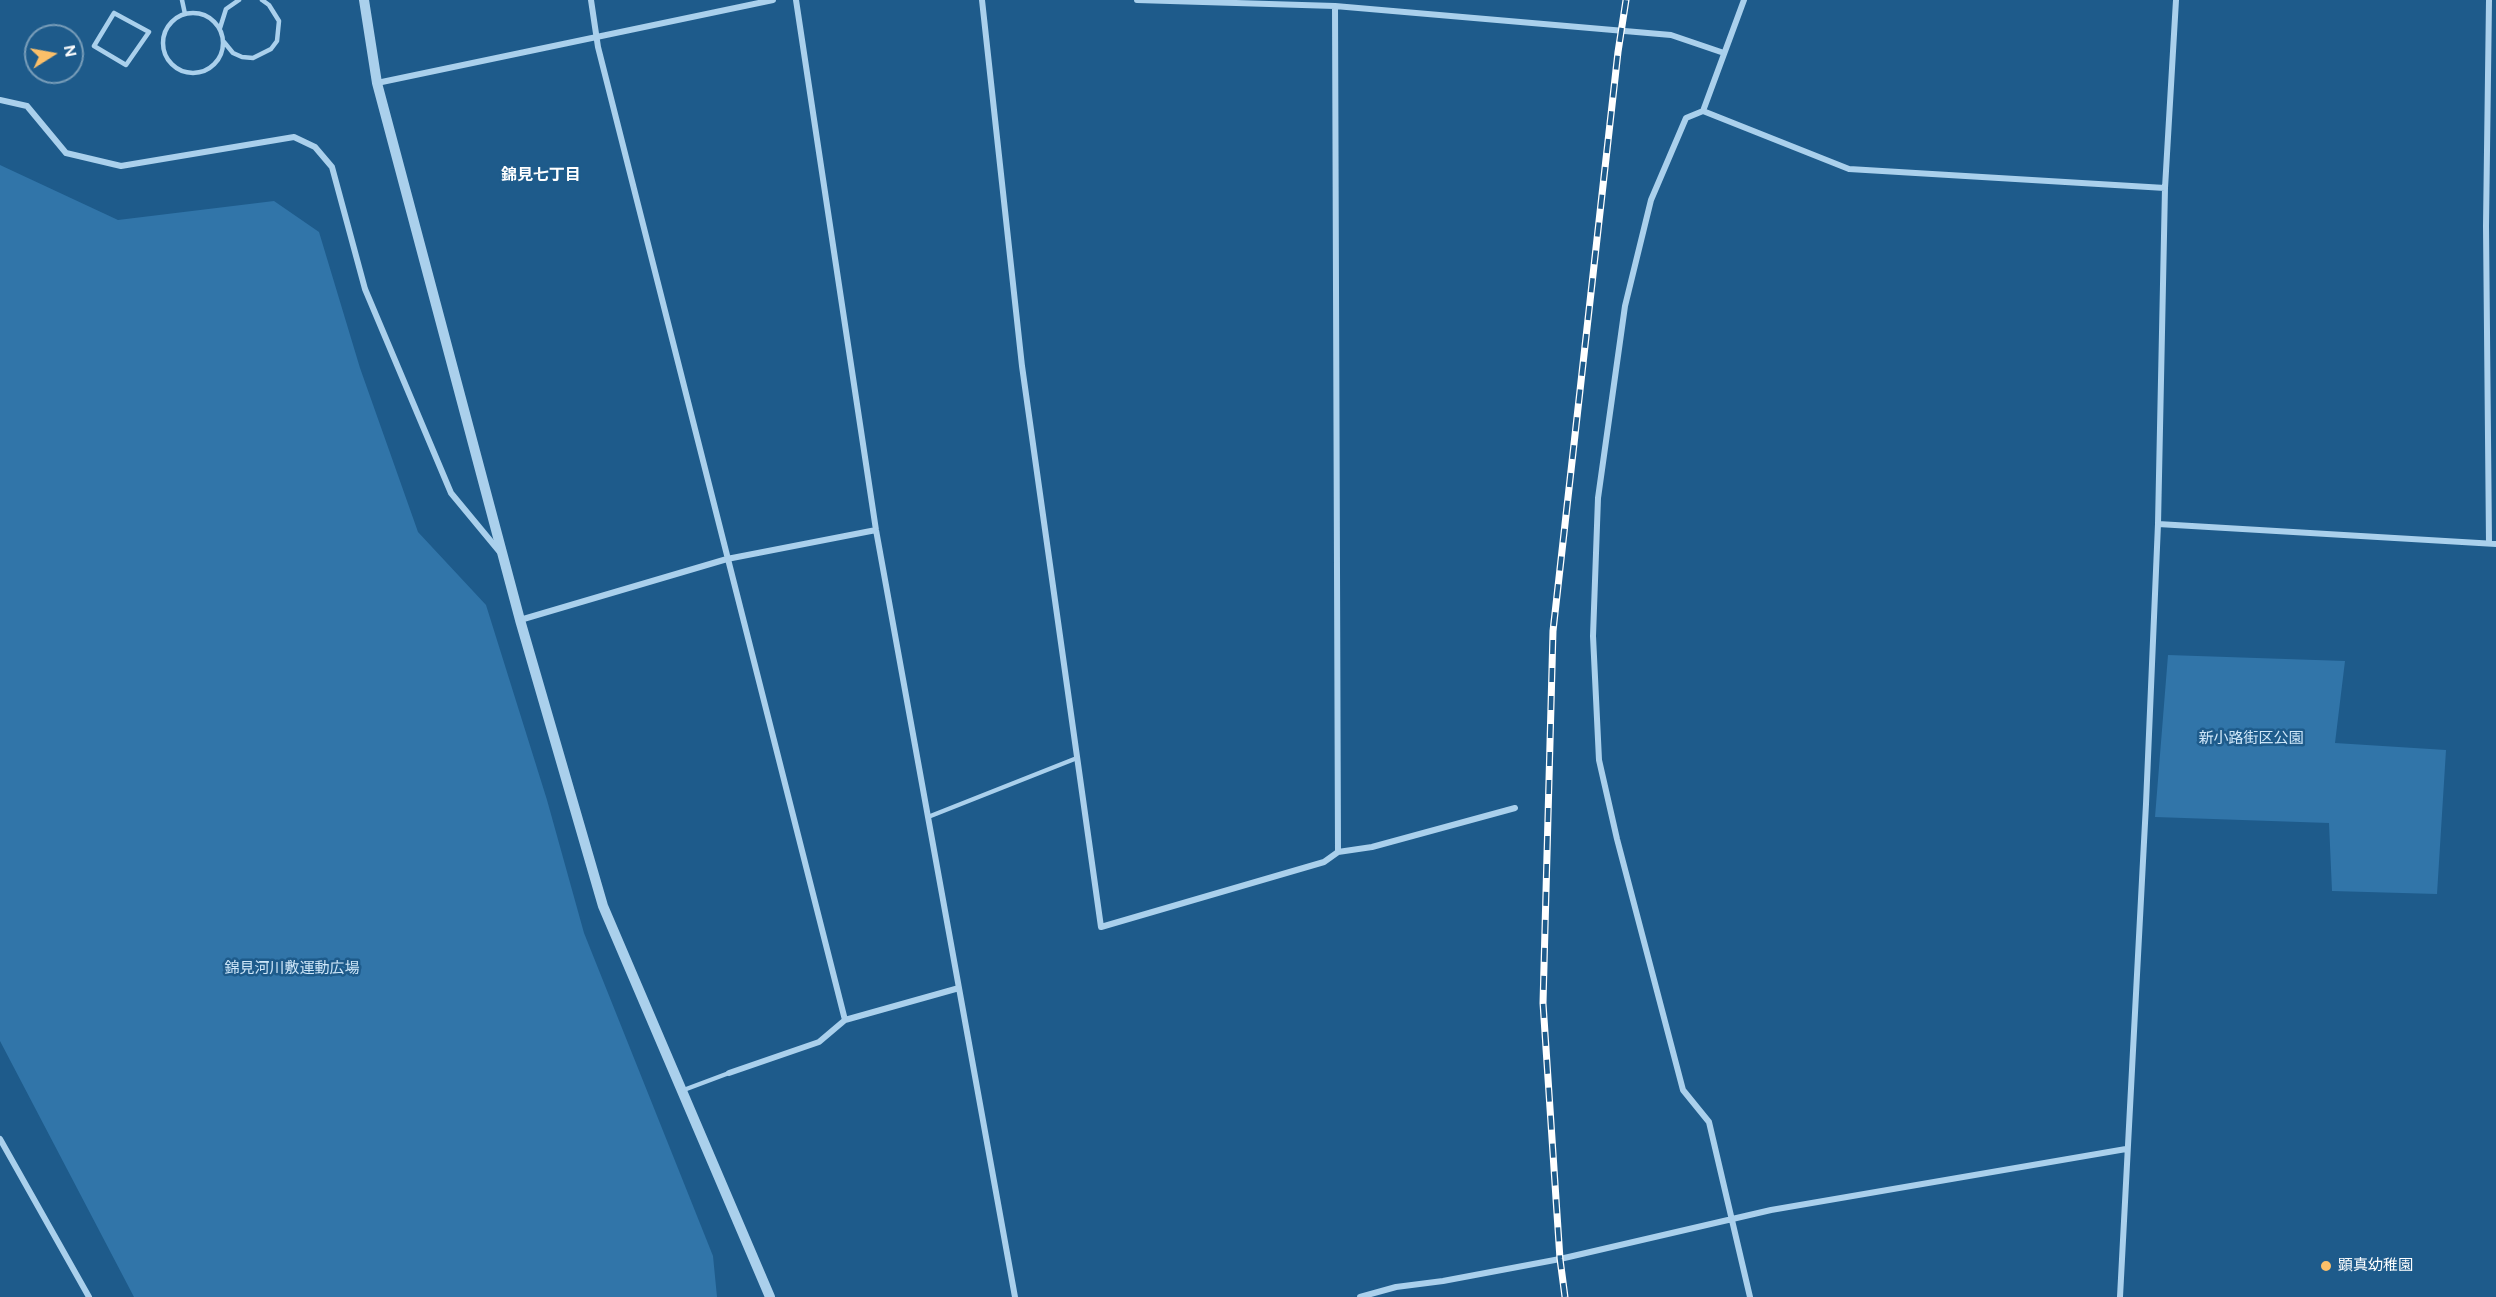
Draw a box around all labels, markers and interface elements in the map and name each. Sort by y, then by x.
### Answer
north arrow [24,24,84,84]
text: N [59,43,82,59]
district label: 錦見七丁目 [501,166,581,186]
park label: 新小路街区公園 [2199,730,2303,748]
park label: 錦見河川敷運動広場 [225,960,359,978]
place label: 顕真幼稚園 [2338,1257,2413,1275]
marker: 顕真幼稚園 [2319,1259,2333,1273]

